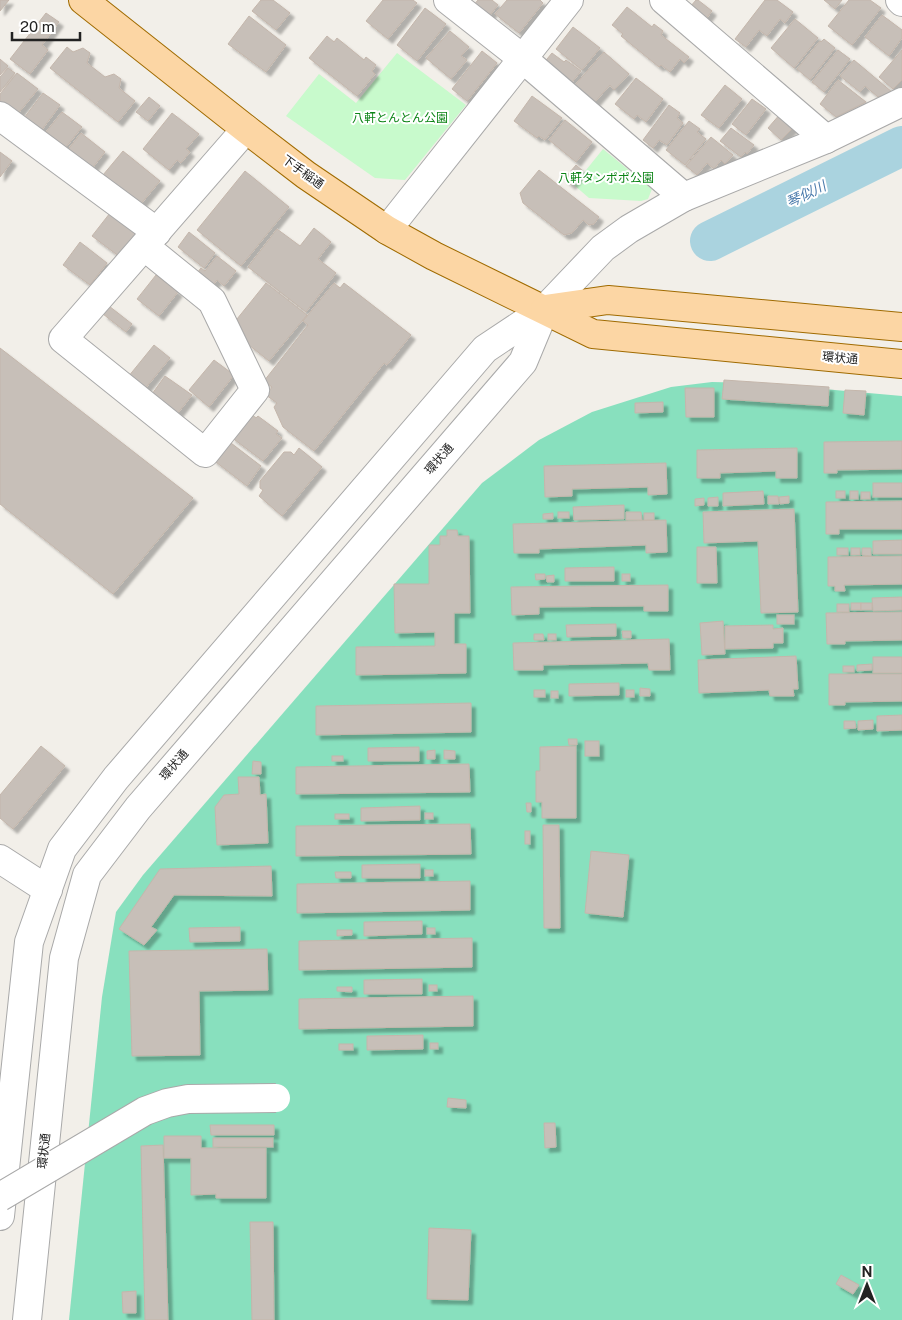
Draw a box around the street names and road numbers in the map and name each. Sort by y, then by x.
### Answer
street label: 下手稲通 [279,152,327,192]
street label: 環状通 [821,349,859,367]
street label: 環状通 [422,441,456,477]
street label: 環状通 [157,747,191,783]
street label: 環状通 [35,1132,53,1170]

